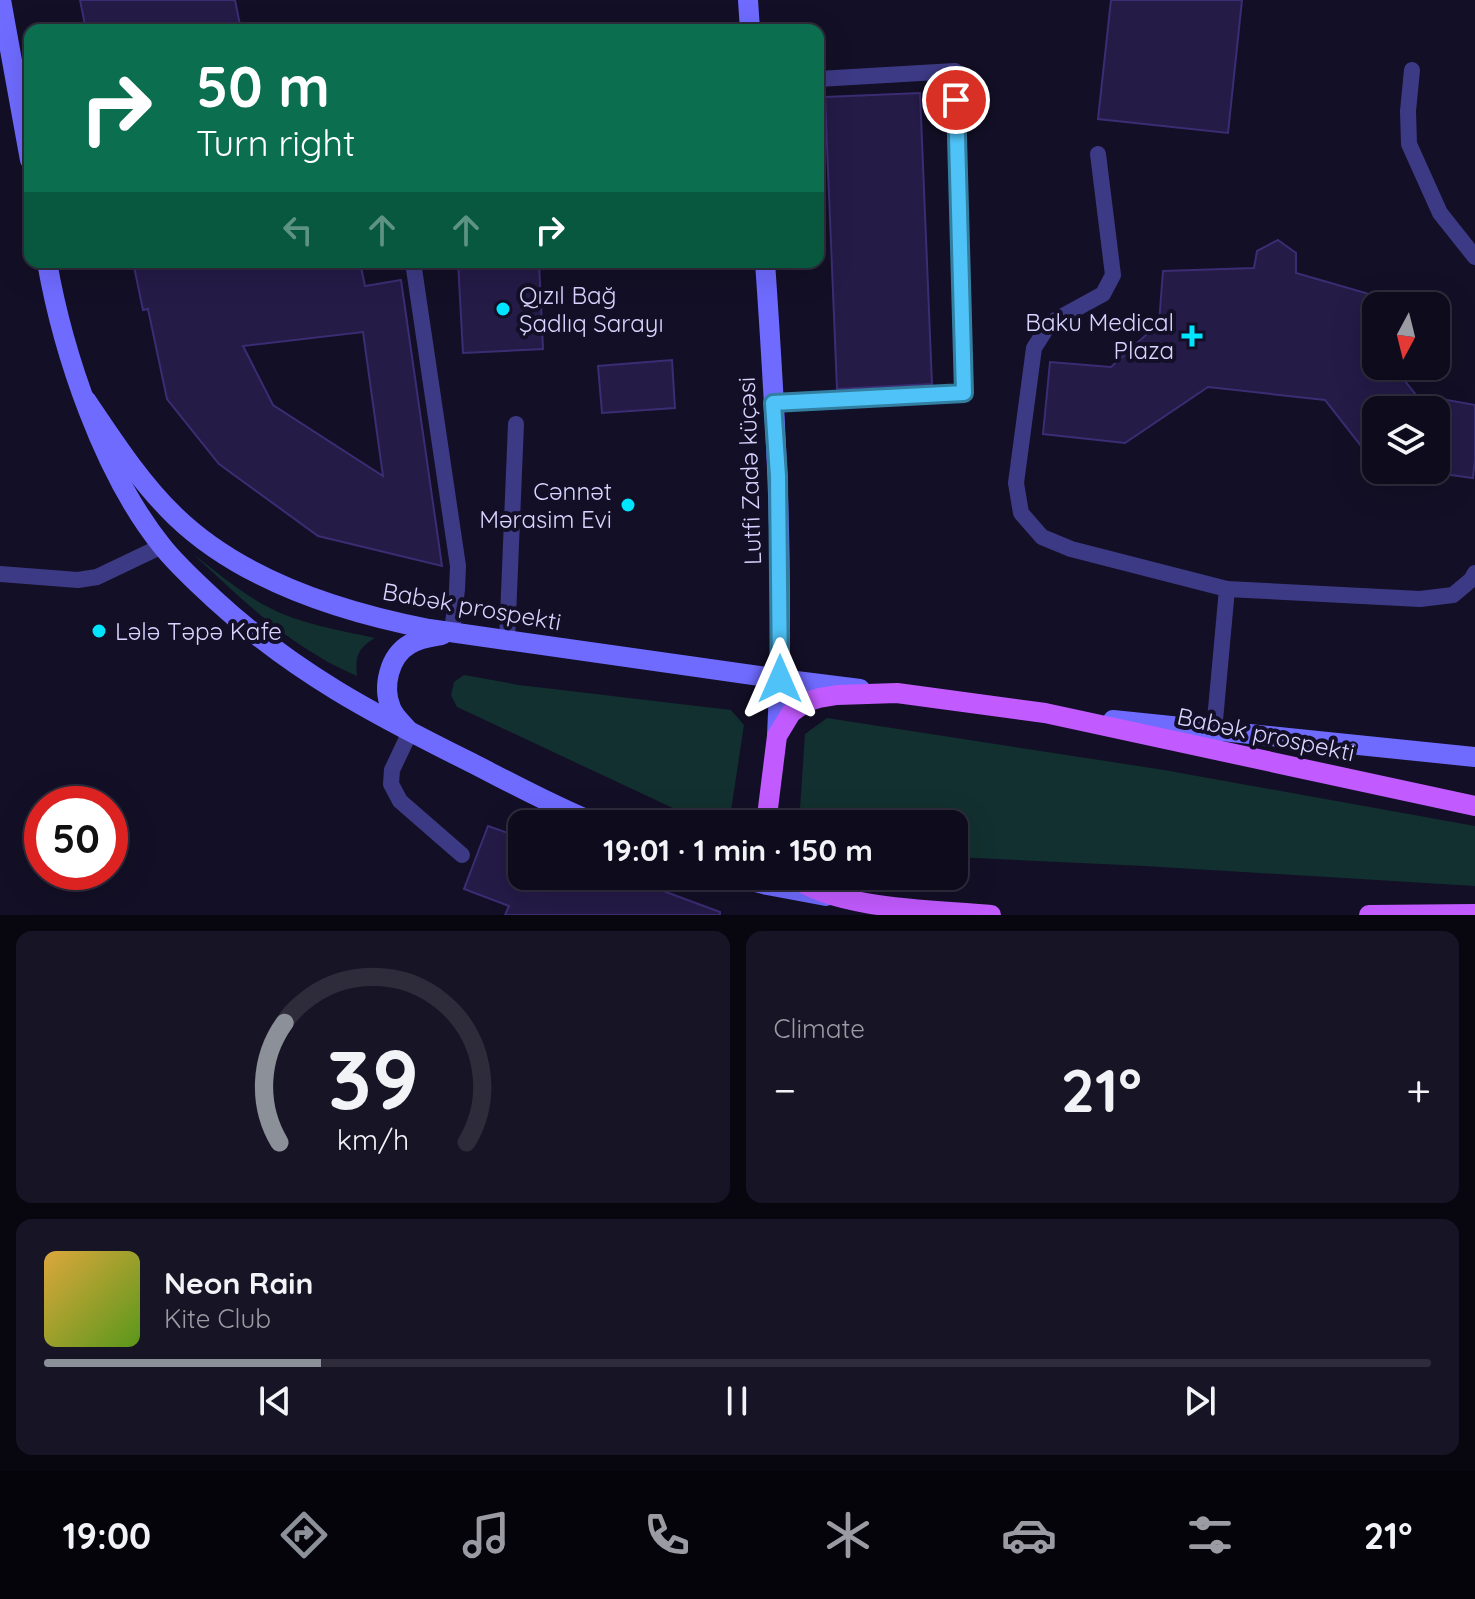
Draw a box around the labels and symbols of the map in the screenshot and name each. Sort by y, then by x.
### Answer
pin [922,66,990,134]
place label: Qızıl Bağ Şadlıq Sarayı [519,280,664,338]
north arrow [1362,292,1450,380]
marker: Qızıl Bağ Şadlıq Sarayı [494,300,512,318]
place label: Baku Medical Plaza [1025,307,1174,365]
marker: Baku Medical Plaza [1181,325,1203,347]
street label: Lutfi Zadə küçəsi [731,376,767,566]
place label: Cənnət Mərasim Evi [479,476,612,534]
marker: Cənnət Mərasim Evi [619,496,637,514]
street label: Babək prospekti [380,576,564,636]
place label: Lələ Təpə Kafe [115,616,282,646]
marker: Lələ Təpə Kafe [90,622,108,640]
position arrow [738,637,822,721]
street label: Babək prospekti [1174,701,1358,767]
speed limit sign: 50 [24,786,128,890]

